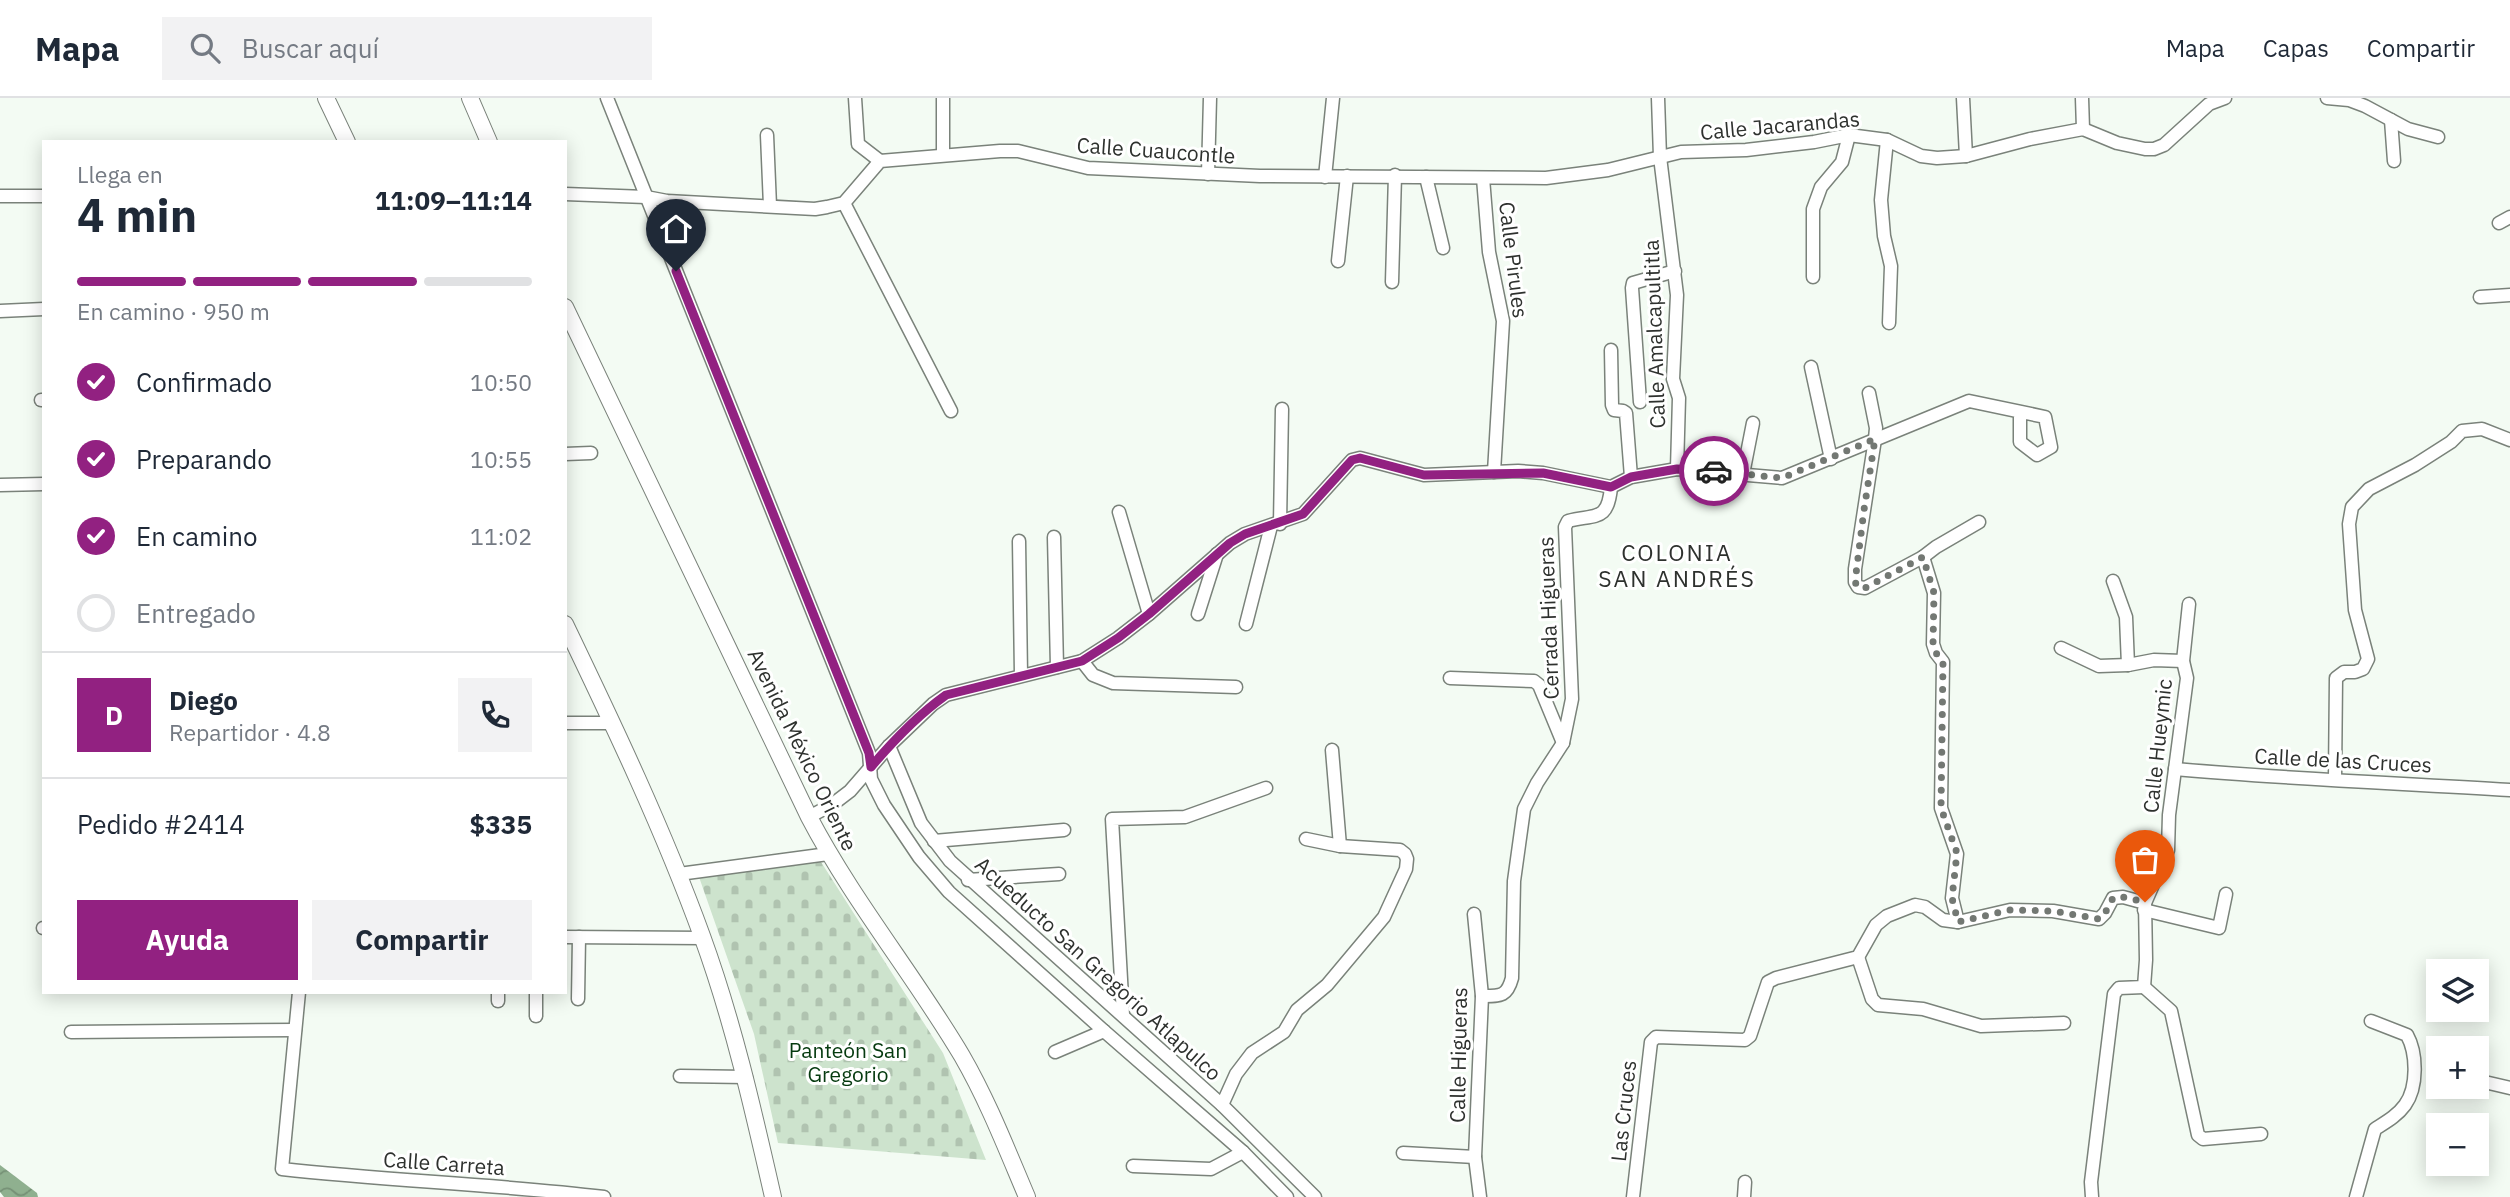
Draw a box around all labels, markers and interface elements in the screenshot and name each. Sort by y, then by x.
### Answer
search box [162,17,652,80]
text: Mapa [35,27,120,70]
icon: search [186,29,224,67]
text: Buscar aquí [242,31,379,65]
text: Mapa [2166,32,2225,64]
text: Capas [2263,32,2329,64]
text: Compartir [2367,32,2475,64]
street label: Calle Jacarandas [1699,104,1861,146]
street label: Calle Cuaucontle [1076,130,1236,170]
text: Llega en [77,159,163,189]
text: 11:09–11:14 [375,183,532,217]
text: 4 min [77,185,197,245]
pin [646,199,706,271]
street label: Calle Pirules [1493,200,1535,320]
icon: home [657,210,695,248]
street label: Calle Amalcapultitla [1637,239,1671,429]
text: En camino · 950 m [77,296,270,326]
icon: check [77,363,115,401]
text: Confirmado [136,365,272,399]
text: 10:50 [470,367,532,397]
courier [1679,436,1749,506]
icon: check [77,440,115,478]
text: Preparando [136,442,272,476]
text: 10:55 [470,444,532,474]
icon: car [1695,452,1733,490]
icon: check [77,517,115,555]
text: En camino [136,519,258,553]
text: 11:02 [470,521,532,551]
street label: Cerrada Higueras [1531,536,1565,700]
district label: COLONIA SAN ANDRÉS [1598,537,1756,593]
text: Entregado [136,596,256,630]
street label: Avenida México Oriente [742,644,864,855]
street label: Calle Hueymic [2136,677,2178,814]
button: phone [458,678,532,752]
text: Diego [169,683,238,717]
text: D [105,698,123,732]
text: Repartidor · 4.8 [169,717,331,747]
street label: Calle de las Cruces [2254,741,2433,779]
text: Pedido #2414 [77,807,245,841]
text: $335 [470,807,532,841]
pin [2115,830,2175,902]
icon: bag [2126,841,2164,879]
street label: Acueducto San Gregorio Atlapulco [970,850,1228,1086]
button: Ayuda [77,900,298,980]
button: Compartir [312,900,532,980]
map controls [2426,959,2489,1176]
button: layers [2426,959,2489,1022]
street label: Calle Higueras [1443,987,1473,1123]
park label: Panteón San Gregorio [789,1036,907,1088]
button: + [2426,1036,2489,1099]
street label: Las Cruces [1604,1059,1642,1163]
button: − [2426,1113,2489,1176]
street label: Calle Carreta [382,1145,506,1181]

